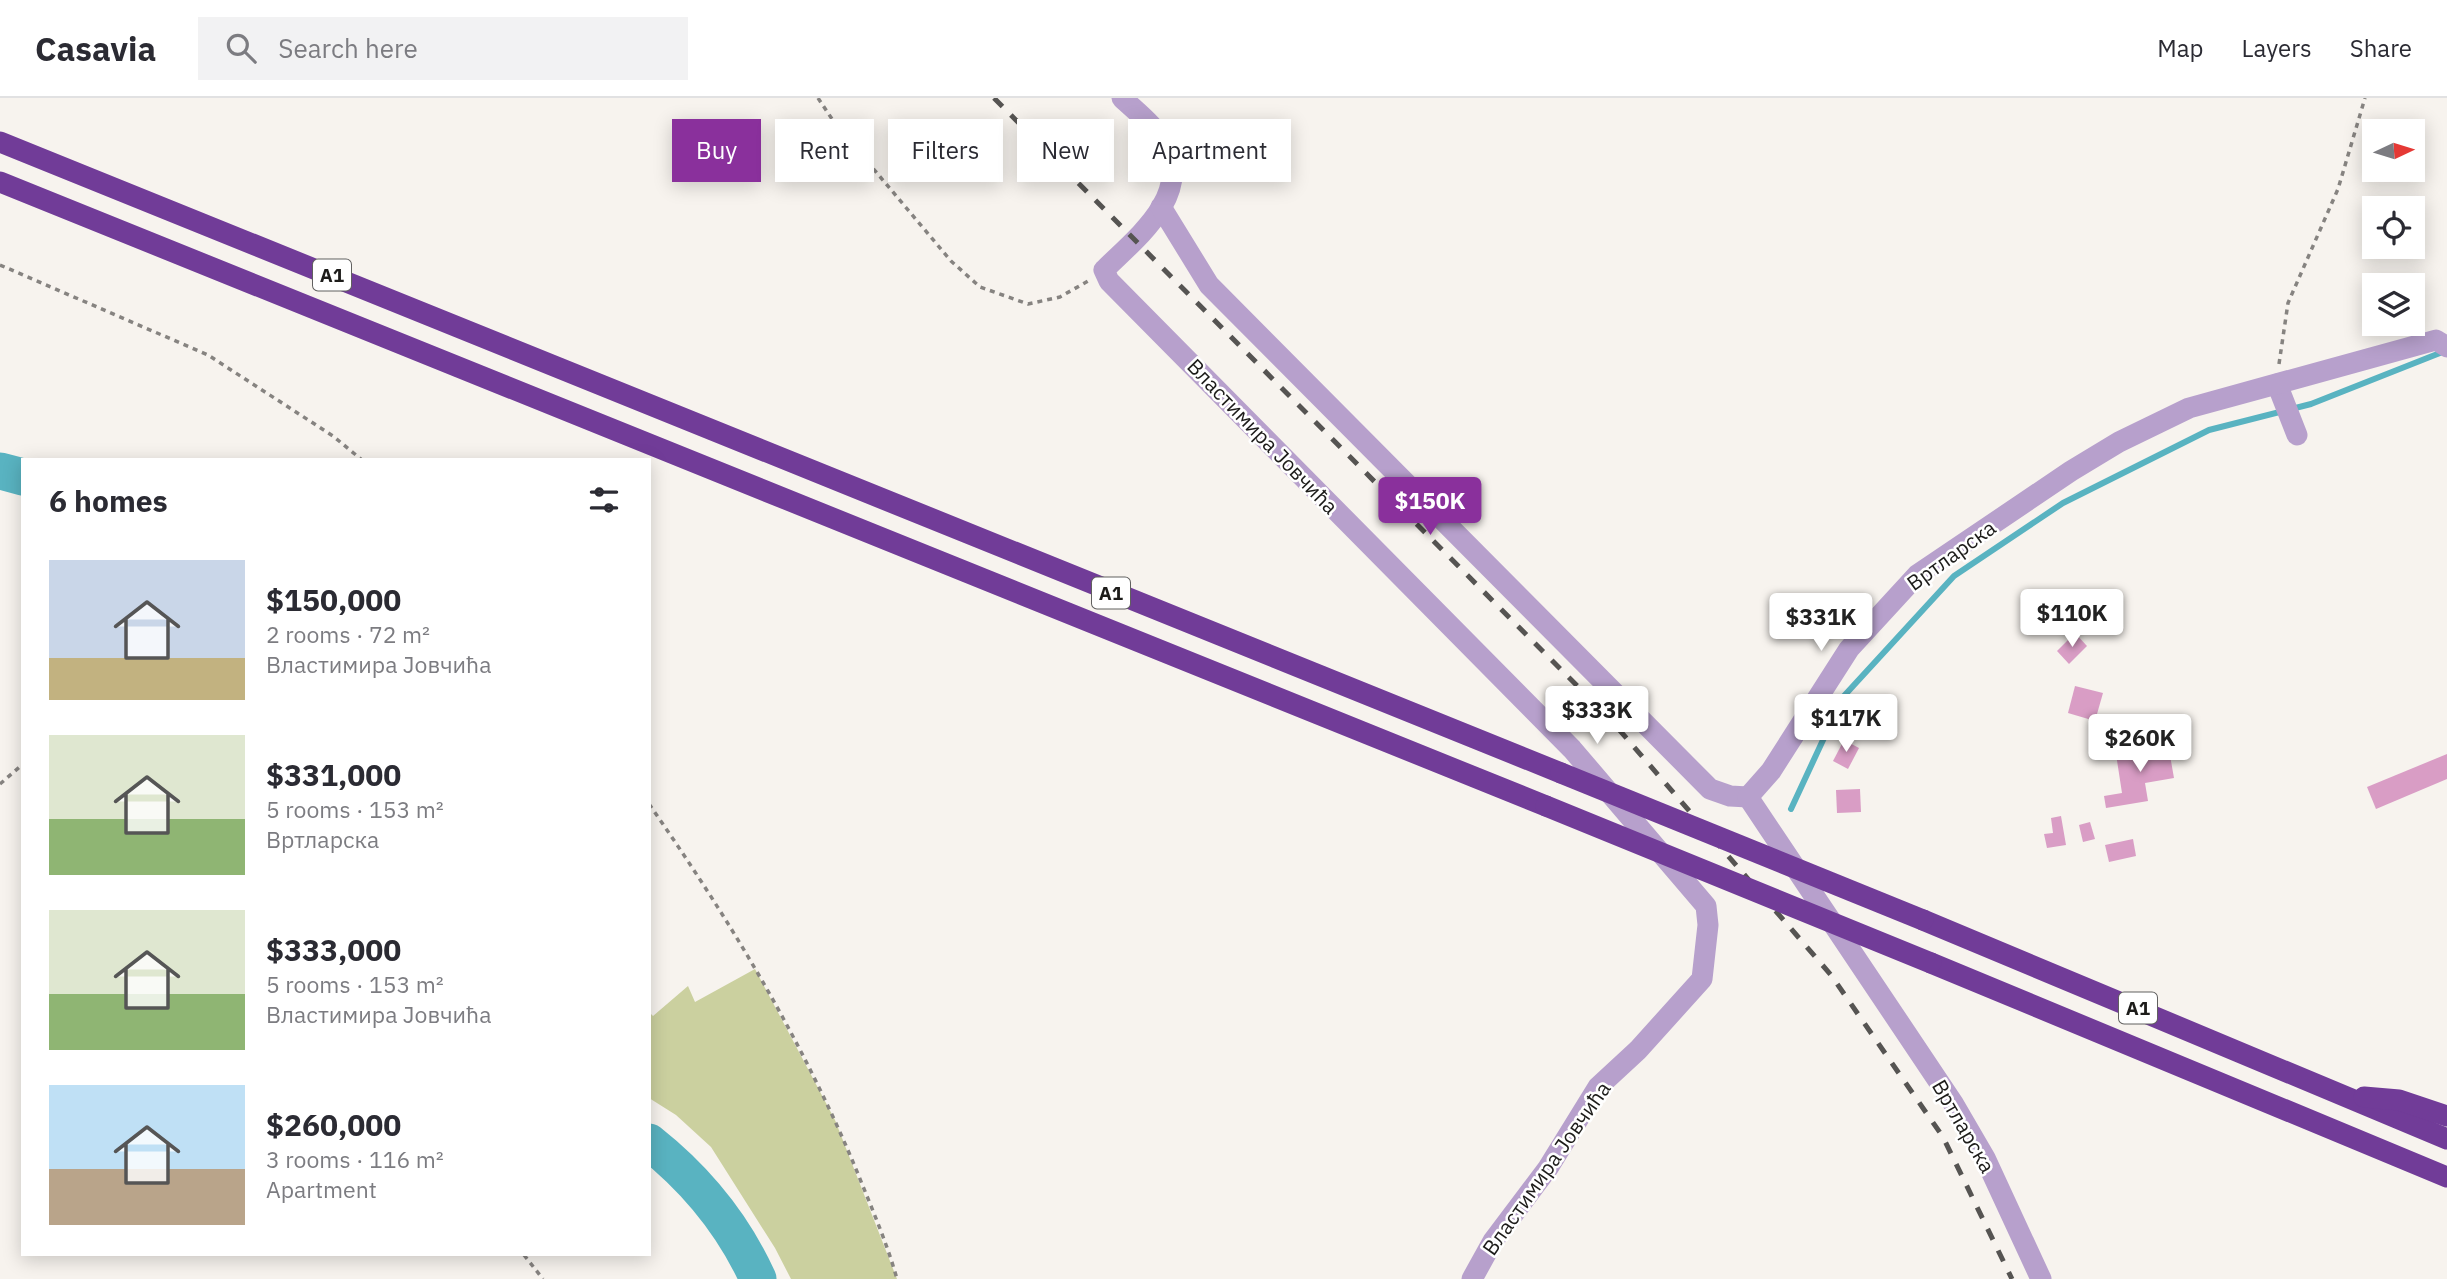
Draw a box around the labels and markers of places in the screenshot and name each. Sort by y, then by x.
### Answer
pin: $150K [1381,478,1479,537]
pin: $110K [2023,589,2121,649]
pin: $331K [1772,594,1870,653]
pin: $333K [1548,686,1646,746]
pin: $117K [1797,694,1895,754]
pin: $260K [2091,714,2189,774]

